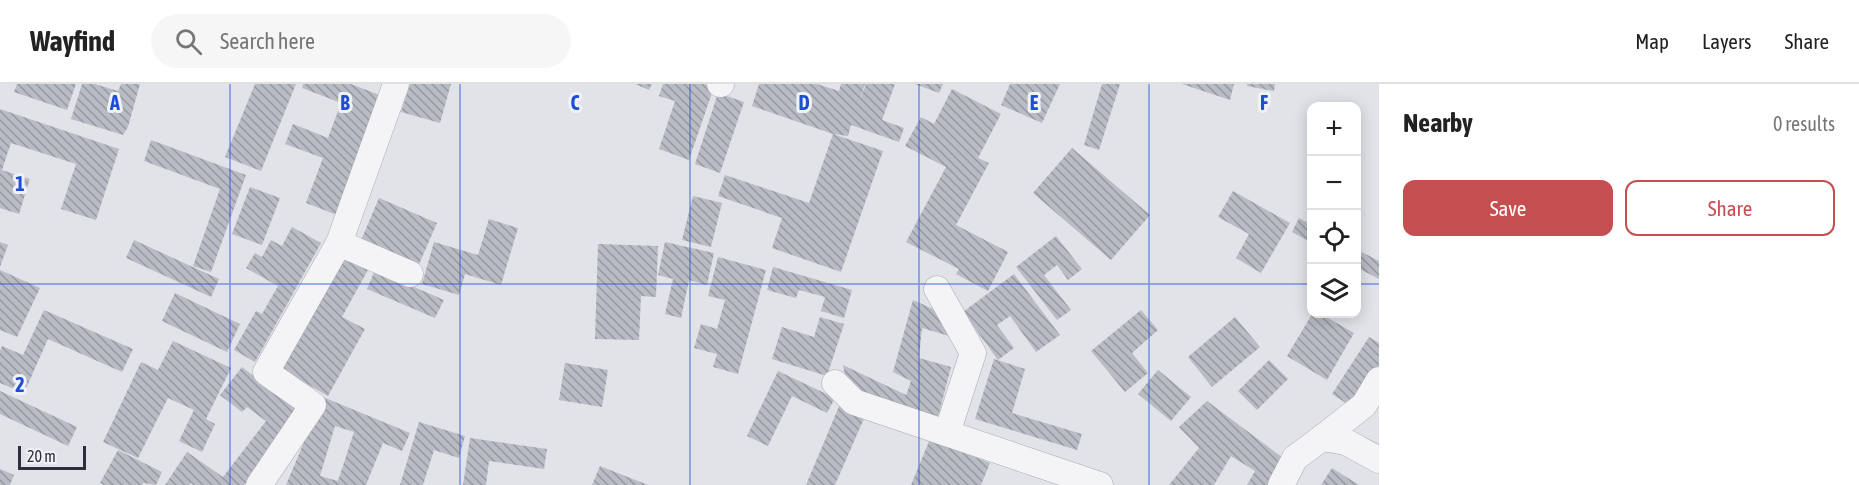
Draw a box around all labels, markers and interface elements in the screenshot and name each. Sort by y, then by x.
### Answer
search box [151,14,571,68]
text: Wayfind [30,25,115,57]
icon: search [172,25,205,58]
text: Search here [220,28,315,54]
text: Map [1635,29,1669,53]
text: Layers [1702,29,1752,53]
text: Share [1785,29,1829,53]
text: A [109,91,120,114]
text: B [340,91,350,114]
text: C [571,91,580,114]
text: D [798,91,810,114]
text: E [1030,91,1039,114]
text: F [1260,91,1268,114]
map controls [1307,102,1361,318]
button: + [1307,102,1361,156]
text: Nearby [1403,108,1473,138]
text: 0 results [1773,112,1835,135]
button: − [1307,156,1361,210]
text: 1 [15,172,25,195]
button: Save [1403,180,1613,236]
button: Share [1625,180,1835,236]
button: locate [1307,210,1361,264]
button: layers [1307,264,1361,318]
text: 2 [15,373,25,396]
scale bar [18,443,86,470]
text: 20 m [27,447,56,465]

